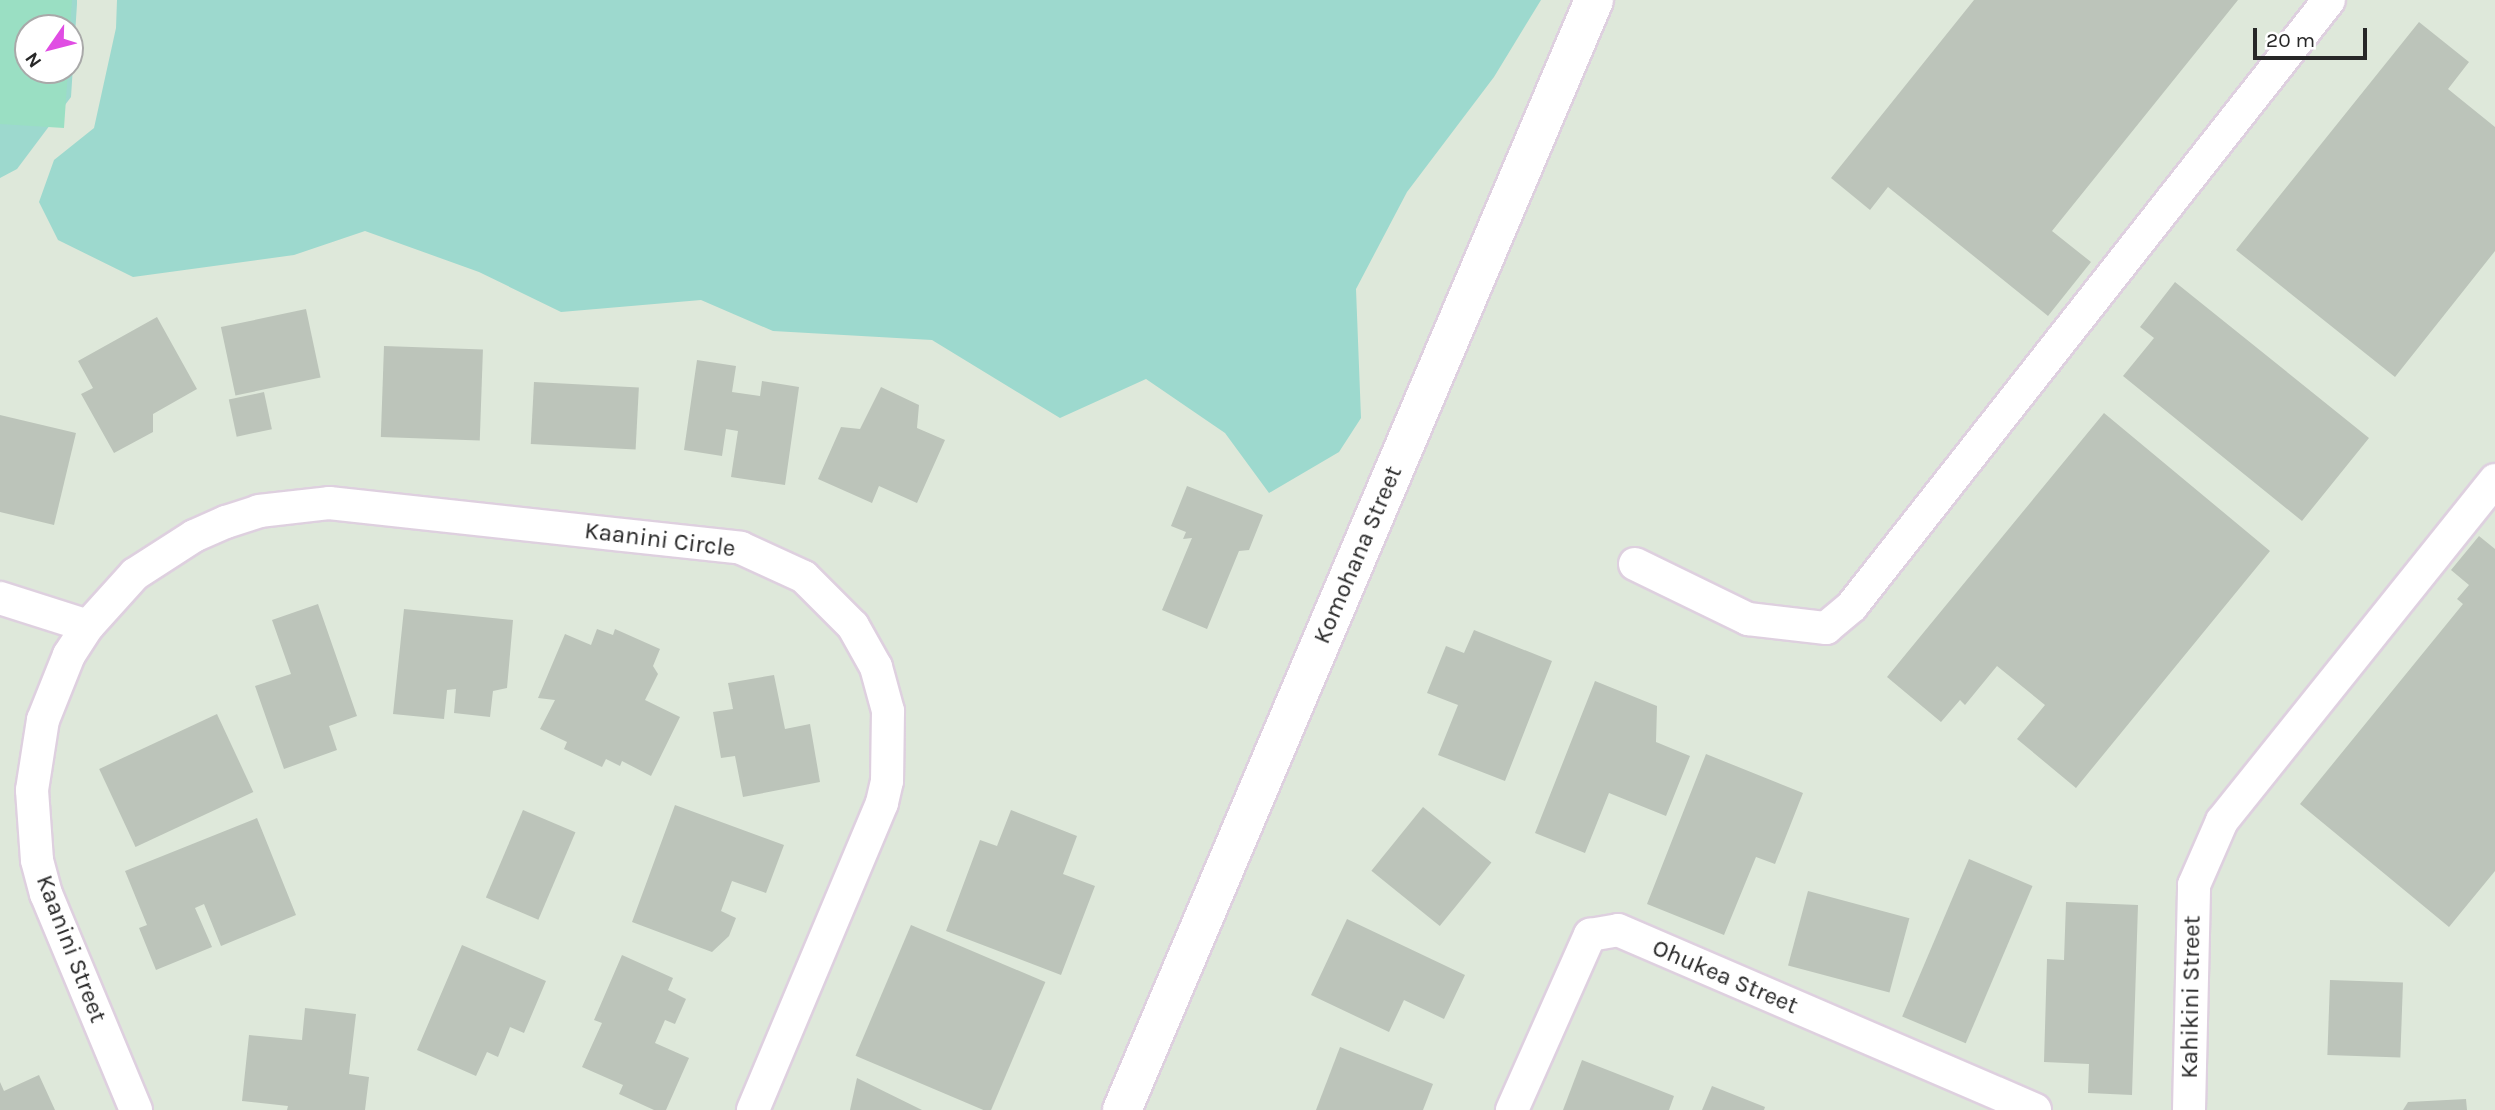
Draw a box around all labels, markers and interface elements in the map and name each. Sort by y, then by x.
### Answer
north arrow [14,14,84,84]
scale bar [2257,14,2371,58]
text: 20 m [2266,28,2315,52]
text: N [21,48,46,72]
street label: Komohana Street [1308,462,1408,648]
street label: Kaanini Circle [583,516,737,564]
street label: Kaanini Street [30,871,112,1027]
street label: Kahikini Street [2175,915,2207,1079]
street label: Ohukea Street [1648,933,1802,1021]

